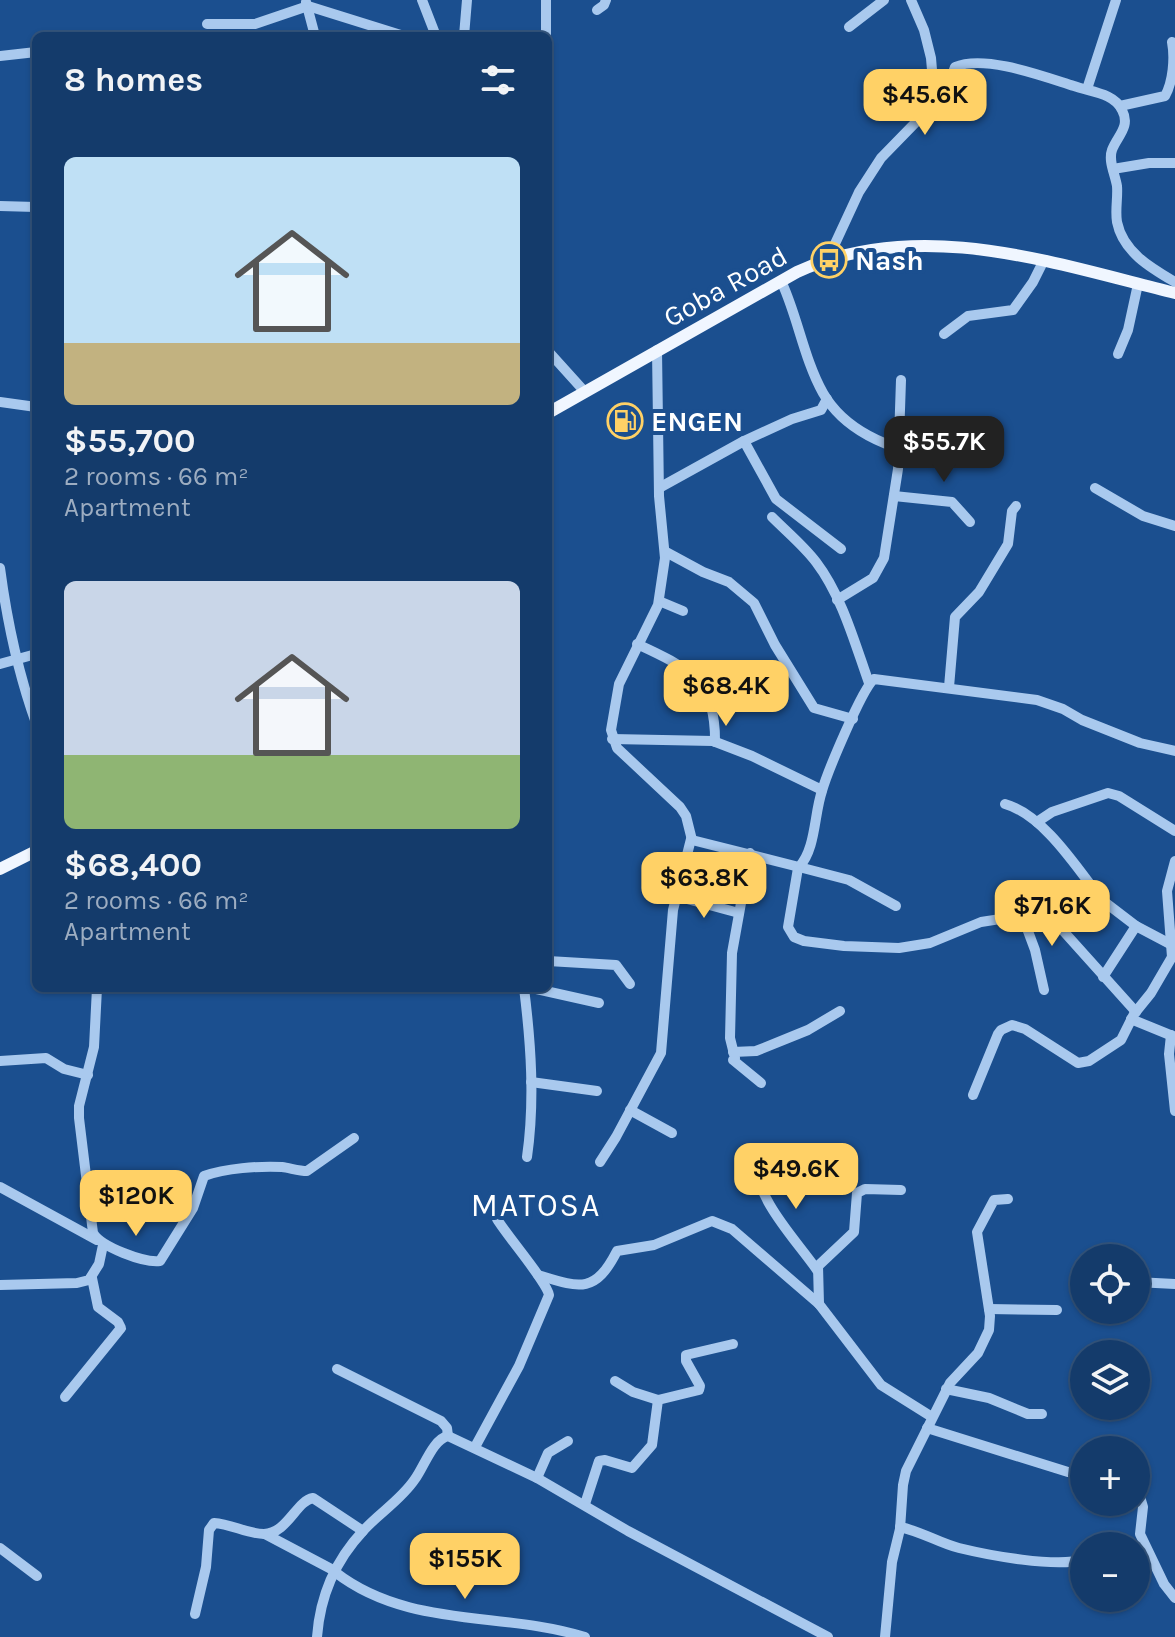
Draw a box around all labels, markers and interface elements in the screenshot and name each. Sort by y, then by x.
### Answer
icon: filters [476,58,520,102]
text: 8 homes [64,60,203,100]
pin: $45.6K [860,69,990,137]
text: $45.6K [882,79,968,110]
icon: home [220,209,364,353]
street label: Goba Road [658,239,793,334]
bus stop icon: Nash [810,241,848,279]
place label: Nash [855,244,924,277]
fuel station icon: ENGEN [606,402,644,440]
place label: ENGEN [651,405,743,438]
pin: $55.7K [879,416,1009,484]
text: $55,700 [64,421,196,461]
text: $55.7K [902,426,986,457]
text: 2 rooms · 66 m² [64,461,249,492]
text: Apartment [64,492,191,523]
icon: home [220,633,364,777]
pin: $68.4K [661,660,791,728]
text: $68.4K [682,670,770,701]
text: $68,400 [64,845,202,885]
pin: $63.8K [639,852,769,920]
text: $63.8K [659,862,749,893]
pin: $71.6K [987,880,1117,948]
text: 2 rooms · 66 m² [64,885,249,916]
text: $71.6K [1013,890,1091,921]
text: Apartment [64,916,191,947]
pin: $49.6K [731,1143,861,1211]
text: $49.6K [752,1153,840,1184]
pin: $120K [80,1170,192,1238]
text: $120K [98,1180,174,1211]
district label: MATOSA [471,1187,601,1224]
map controls [1070,1244,1150,1612]
button: locate [1070,1244,1150,1324]
button: layers [1070,1340,1150,1420]
button: + [1070,1436,1150,1516]
button: − [1070,1532,1150,1612]
pin: $155K [409,1533,521,1601]
text: $155K [428,1543,502,1574]

